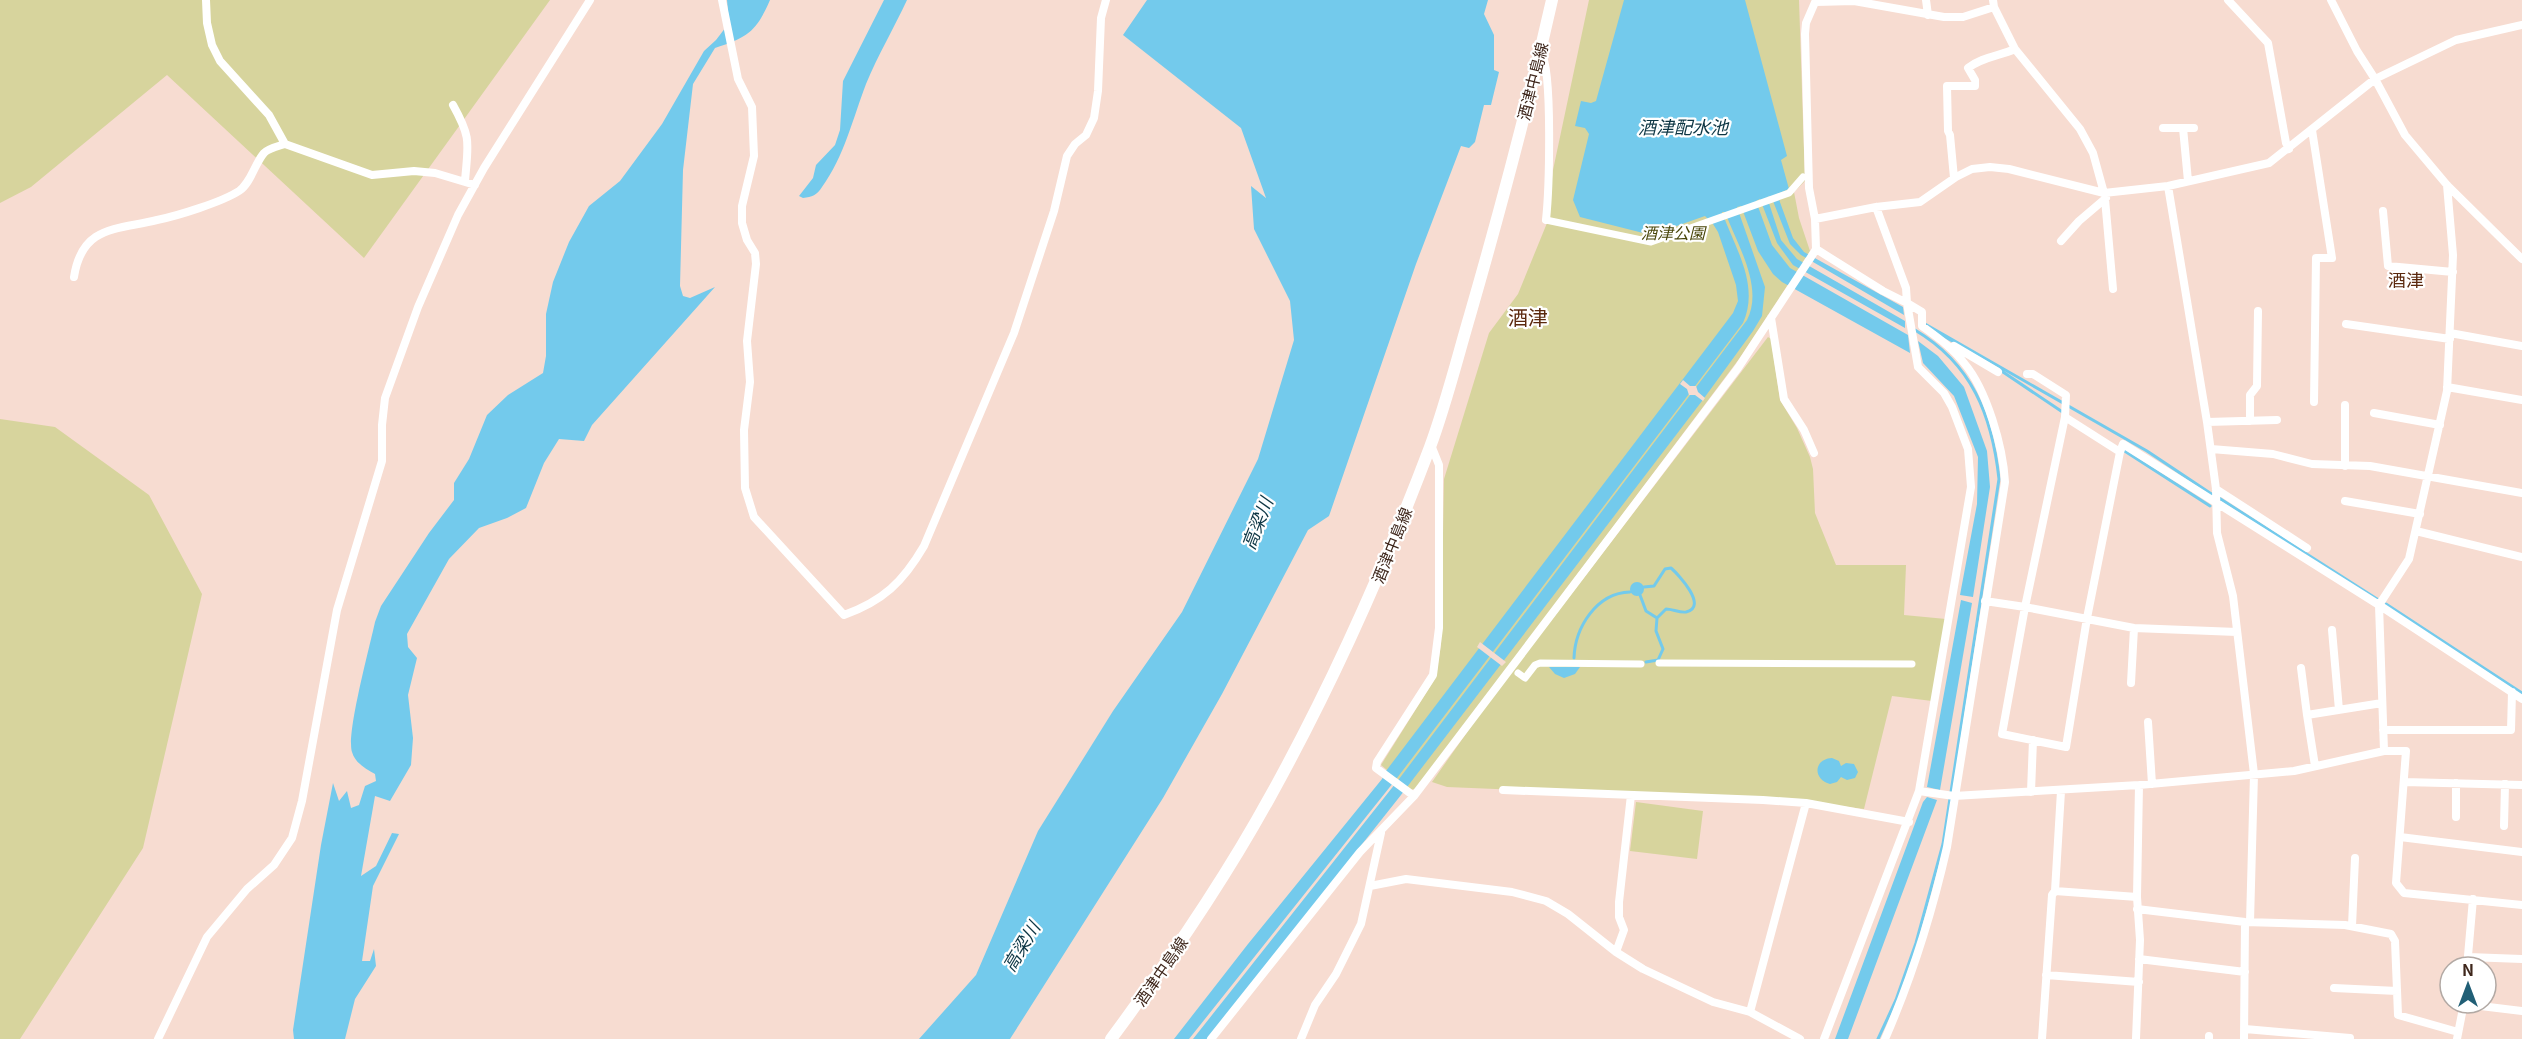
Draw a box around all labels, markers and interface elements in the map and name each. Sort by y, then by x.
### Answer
street label: 酒津中島線 [1511,39,1553,123]
water label: 酒津配水池 [1638,113,1730,139]
park label: 酒津公園 [1641,220,1707,244]
district label: 酒津 [2388,266,2424,292]
district label: 酒津 [1508,302,1548,331]
water label: 高梁川 [1234,491,1279,553]
street label: 酒津中島線 [1365,503,1417,587]
water label: 高梁川 [995,914,1046,976]
street label: 酒津中島線 [1127,931,1193,1011]
north arrow [2438,955,2498,1015]
text: N [2462,957,2474,981]

